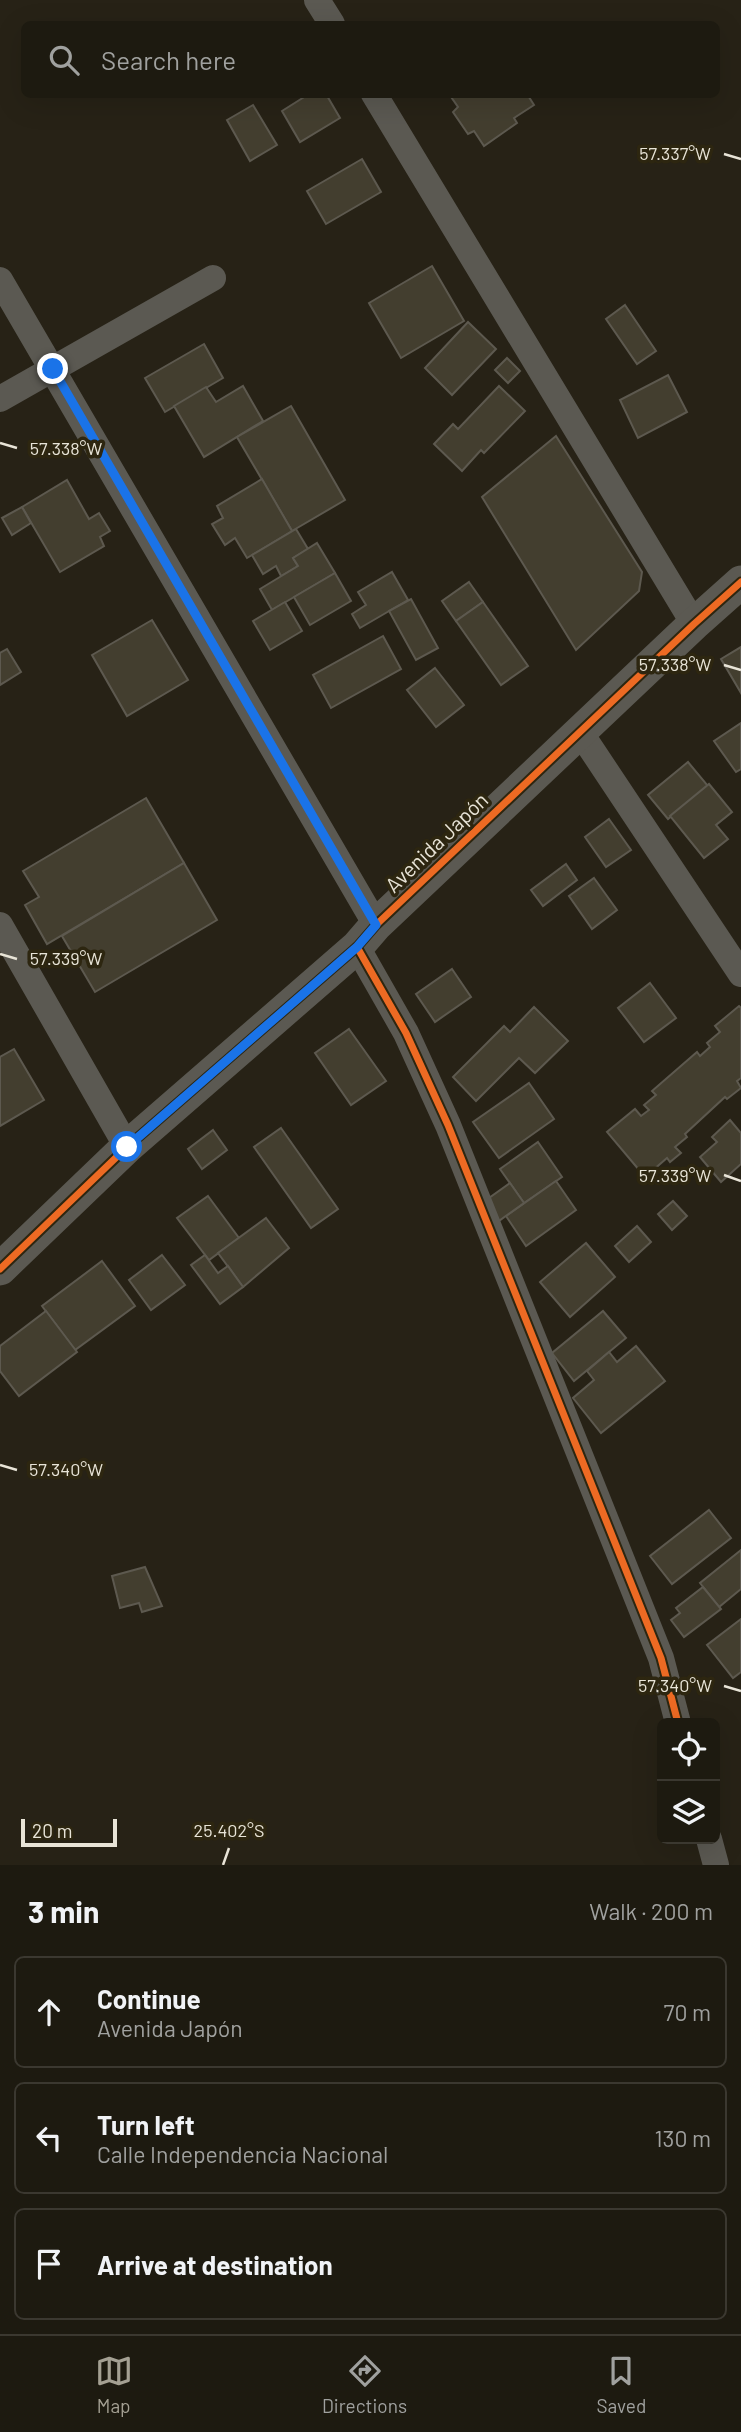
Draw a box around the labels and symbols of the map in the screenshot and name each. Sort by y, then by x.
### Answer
text: 57.337°W [639,142,711,164]
route end [37,353,68,384]
text: 57.338°W [30,437,102,459]
text: 57.338°W [639,653,711,675]
street label: Avenida Japón [379,787,492,897]
text: 57.339°W [30,947,102,969]
route start [111,1131,142,1162]
text: 57.339°W [639,1164,711,1186]
text: 57.340°W [29,1458,103,1480]
text: 57.340°W [638,1674,712,1696]
scale bar [21,1816,117,1848]
text: 25.402°S [193,1819,265,1841]

